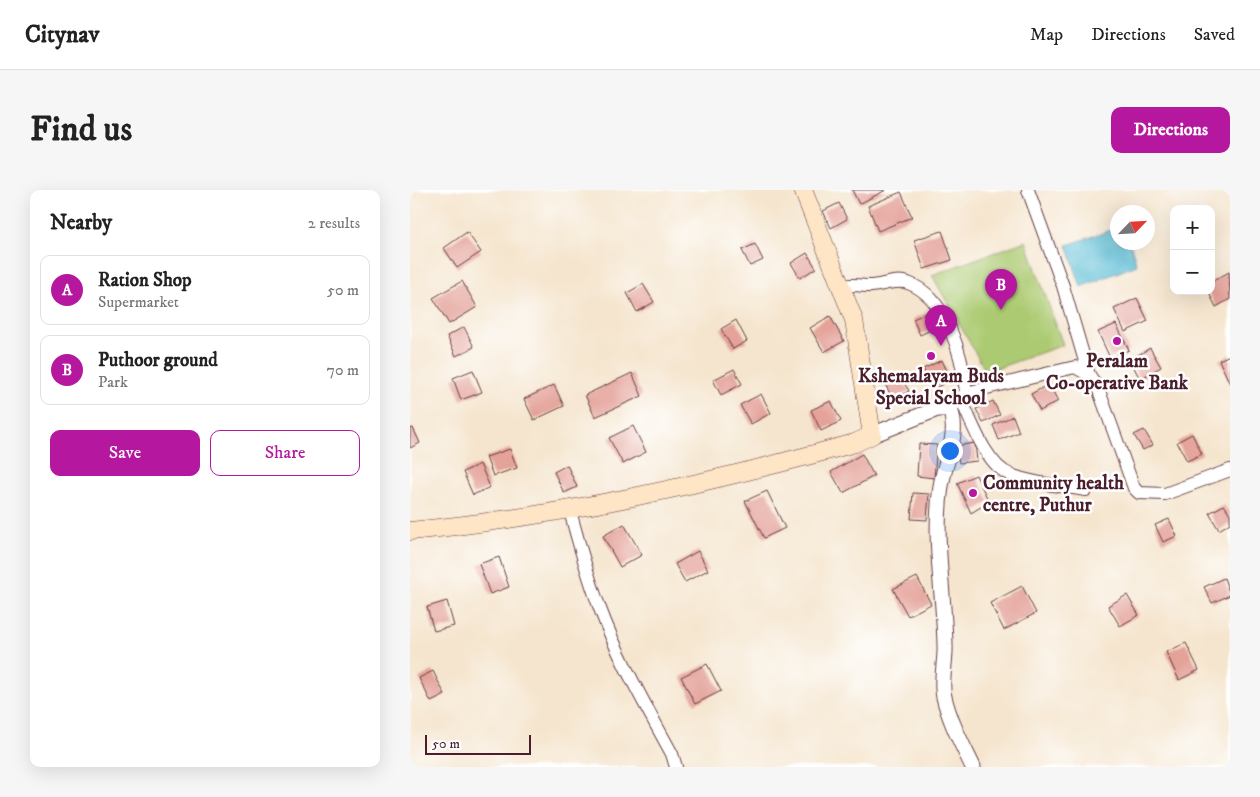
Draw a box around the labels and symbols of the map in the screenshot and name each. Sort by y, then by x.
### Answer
north arrow [1110,205,1155,250]
pin: B [985,269,1017,310]
pin: A [925,305,957,346]
marker: Peralam Co-operative Bank [1111,335,1123,347]
marker: Kshemalayam Buds Special School [925,350,937,362]
place label: Peralam Co-operative Bank [1046,350,1189,395]
place label: Kshemalayam Buds Special School [858,365,1005,410]
your location [937,438,963,464]
place label: Community health centre, Puthur [983,472,1125,517]
marker: Community health centre, Puthur [967,487,979,499]
scale bar [425,732,531,755]

